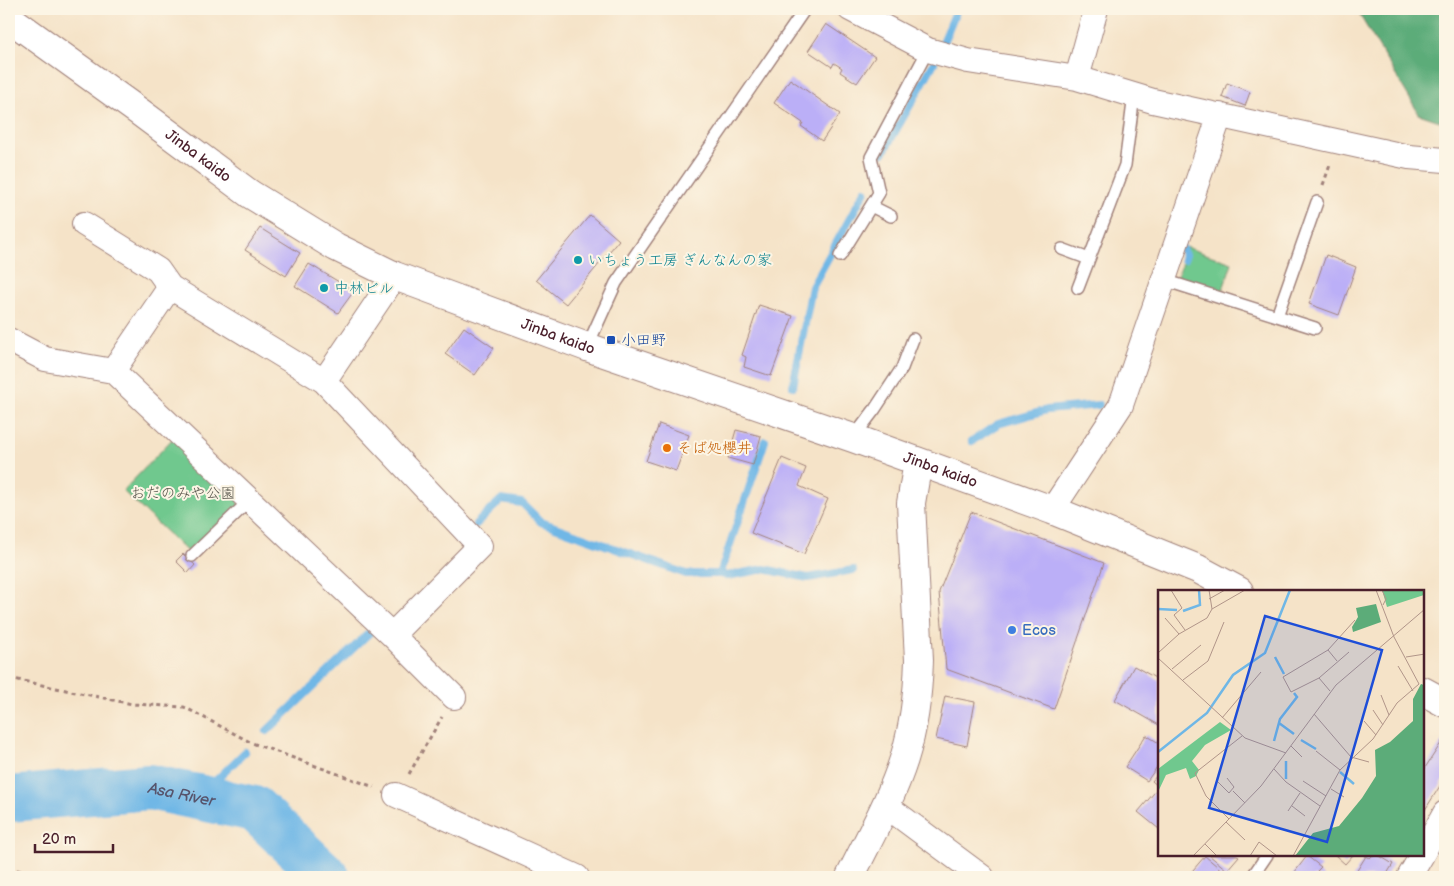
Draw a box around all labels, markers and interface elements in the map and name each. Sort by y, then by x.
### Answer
street label: Jinba kaido [161,125,235,187]
place label: いちょう工房 ぎんなんの家 [588,251,772,270]
marker: いちょう工房 ぎんなんの家 [572,254,584,266]
place label: 中林ビル [334,279,394,298]
marker: 中林ビル [318,282,330,294]
street label: Jinba kaido [518,314,597,359]
place label: 小田野 [621,331,666,350]
marker: 小田野 [605,334,617,346]
place label: そば処櫻井 [677,439,752,458]
marker: そば処櫻井 [661,442,673,454]
street label: Jinba kaido [901,448,980,492]
park label: おだのみや公園 [130,484,236,503]
inset map [1158,590,1424,856]
place label: Ecos [1022,621,1056,640]
marker: Ecos [1006,624,1018,636]
water label: Asa River [145,779,218,812]
scale bar [35,821,112,853]
text: 20 m [42,830,76,849]

